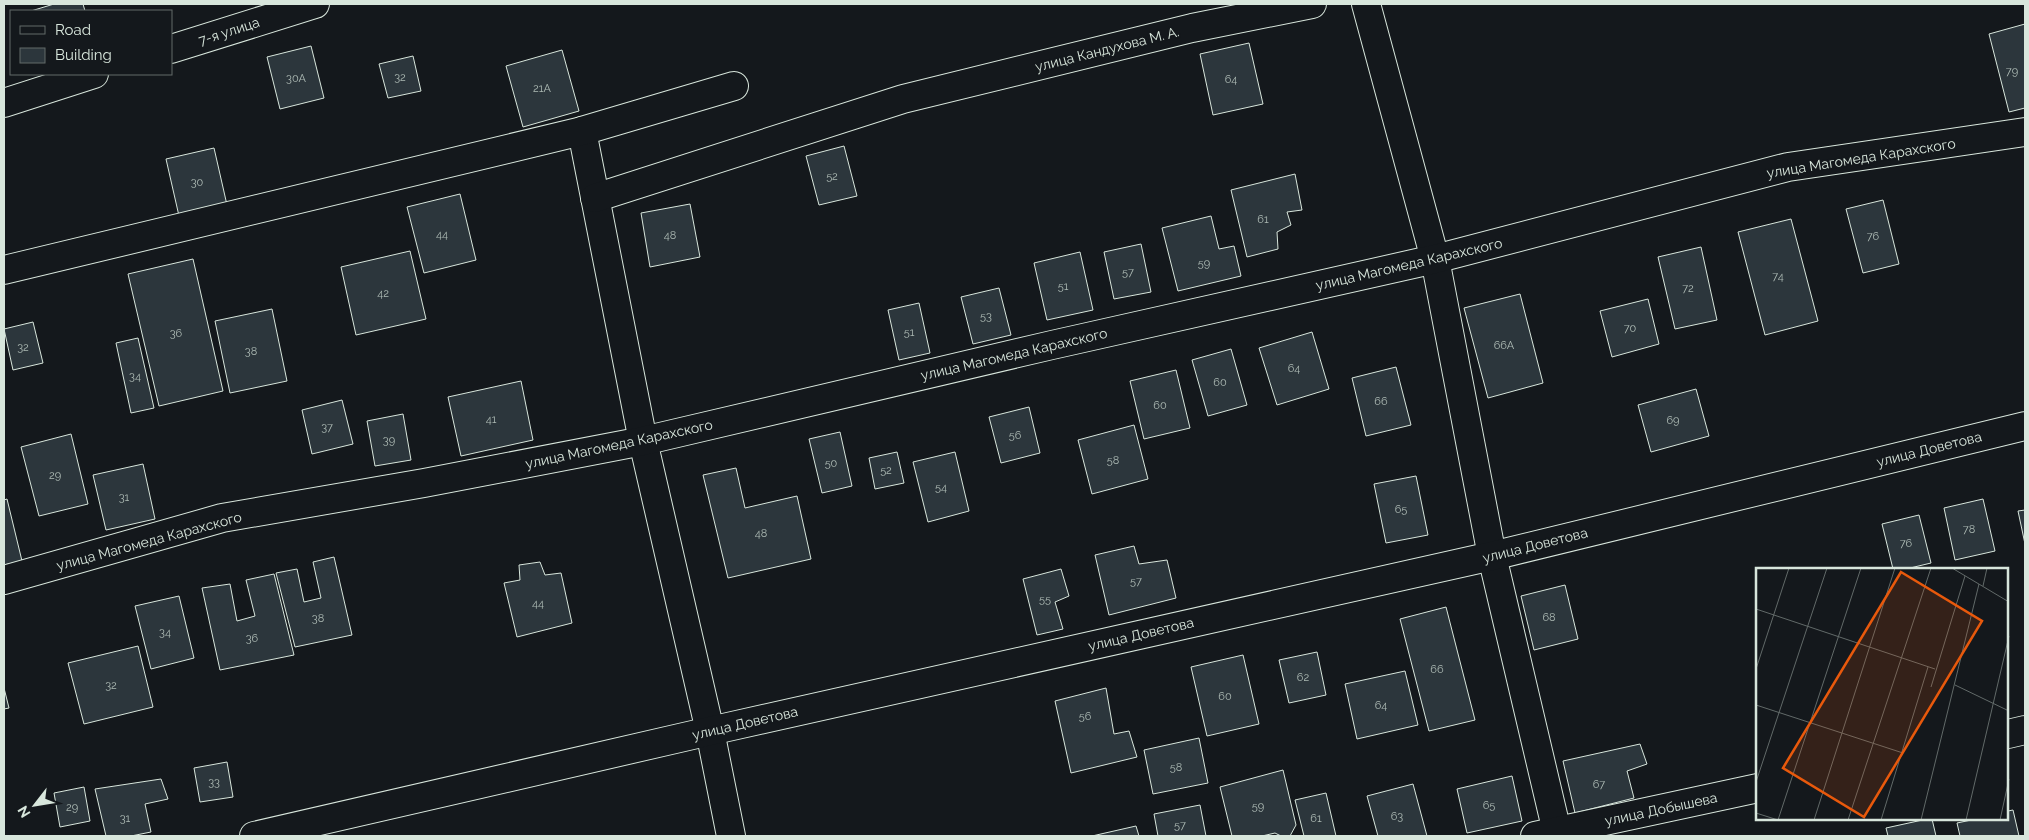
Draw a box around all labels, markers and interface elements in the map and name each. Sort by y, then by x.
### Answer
legend [10,10,172,75]
street label: 7-я улица [197,14,261,48]
text: Road [55,21,91,39]
street label: улица Кандухова М. А. [1033,23,1181,75]
text: Building [55,46,112,64]
house number: 79 [2006,65,2018,78]
house number: 32 [394,71,406,84]
house number: 30А [286,72,306,85]
house number: 64 [1225,73,1237,86]
house number: 21А [533,82,552,95]
street label: улица Магомеда Карахского [1765,135,1957,181]
house number: 52 [826,170,838,183]
house number: 30 [191,176,204,189]
house number: 61 [1257,213,1269,226]
house number: 44 [436,228,448,241]
house number: 48 [664,229,676,242]
house number: 76 [1867,230,1880,243]
street label: улица Магомеда Карахского [1314,235,1504,293]
house number: 59 [1198,257,1210,270]
house number: 57 [1122,266,1134,279]
house number: 74 [1772,270,1784,283]
house number: 51 [1058,280,1069,293]
house number: 72 [1682,282,1694,295]
house number: 42 [377,287,389,300]
house number: 53 [980,310,992,323]
house number: 70 [1624,322,1637,335]
street label: улица Магомеда Карахского [919,325,1109,383]
house number: 51 [904,326,915,339]
house number: 36 [170,327,183,340]
house number: 66А [1494,339,1515,352]
house number: 32 [17,341,29,354]
house number: 38 [245,345,257,358]
house number: 64 [1288,362,1300,375]
house number: 34 [129,370,141,383]
house number: 60 [1213,376,1227,389]
house number: 66 [1374,395,1388,408]
house number: 60 [1153,399,1167,412]
house number: 41 [486,413,497,426]
house number: 69 [1666,414,1680,427]
street label: улица Магомеда Карахского [524,416,714,472]
house number: 37 [321,421,333,434]
street label: улица Доветова [1875,428,1983,470]
house number: 56 [1009,429,1022,442]
house number: 39 [383,434,395,447]
house number: 58 [1107,454,1119,467]
house number: 50 [825,457,838,470]
house number: 52 [880,464,892,477]
house number: 29 [49,469,61,482]
house number: 54 [935,481,947,494]
house number: 31 [119,491,130,504]
house number: 65 [1395,503,1407,516]
street label: улица Магомеда Карахского [55,509,243,573]
house number: 78 [1963,523,1975,536]
street label: улица Доветова [1481,524,1589,566]
house number: 48 [755,527,767,540]
house number: 76 [1900,537,1913,550]
inset map [1756,568,2009,820]
house number: 57 [1130,575,1142,588]
house number: 55 [1039,593,1051,606]
house number: 44 [532,597,544,610]
house number: 68 [1542,611,1556,624]
house number: 38 [312,612,324,625]
street label: улица Доветова [1087,614,1195,654]
house number: 34 [159,626,171,639]
house number: 36 [246,632,259,645]
house number: 66 [1430,663,1444,676]
house number: 62 [1297,671,1309,684]
house number: 32 [105,679,117,692]
house number: 60 [1218,690,1232,703]
house number: 64 [1375,699,1387,712]
street label: улица Доветова [691,703,799,743]
house number: 56 [1079,710,1092,723]
house number: 58 [1170,761,1182,774]
house number: 33 [208,776,220,789]
house number: 67 [1593,778,1605,791]
north arrow [10,780,60,830]
street label: улица Добышева [1603,789,1719,829]
house number: 65 [1483,799,1495,812]
house number: 59 [1252,800,1264,813]
house number: 29 [66,801,78,814]
text: N [14,803,33,820]
house number: 63 [1391,810,1403,823]
house number: 31 [120,812,131,825]
house number: 61 [1310,812,1322,825]
house number: 57 [1174,819,1186,832]

